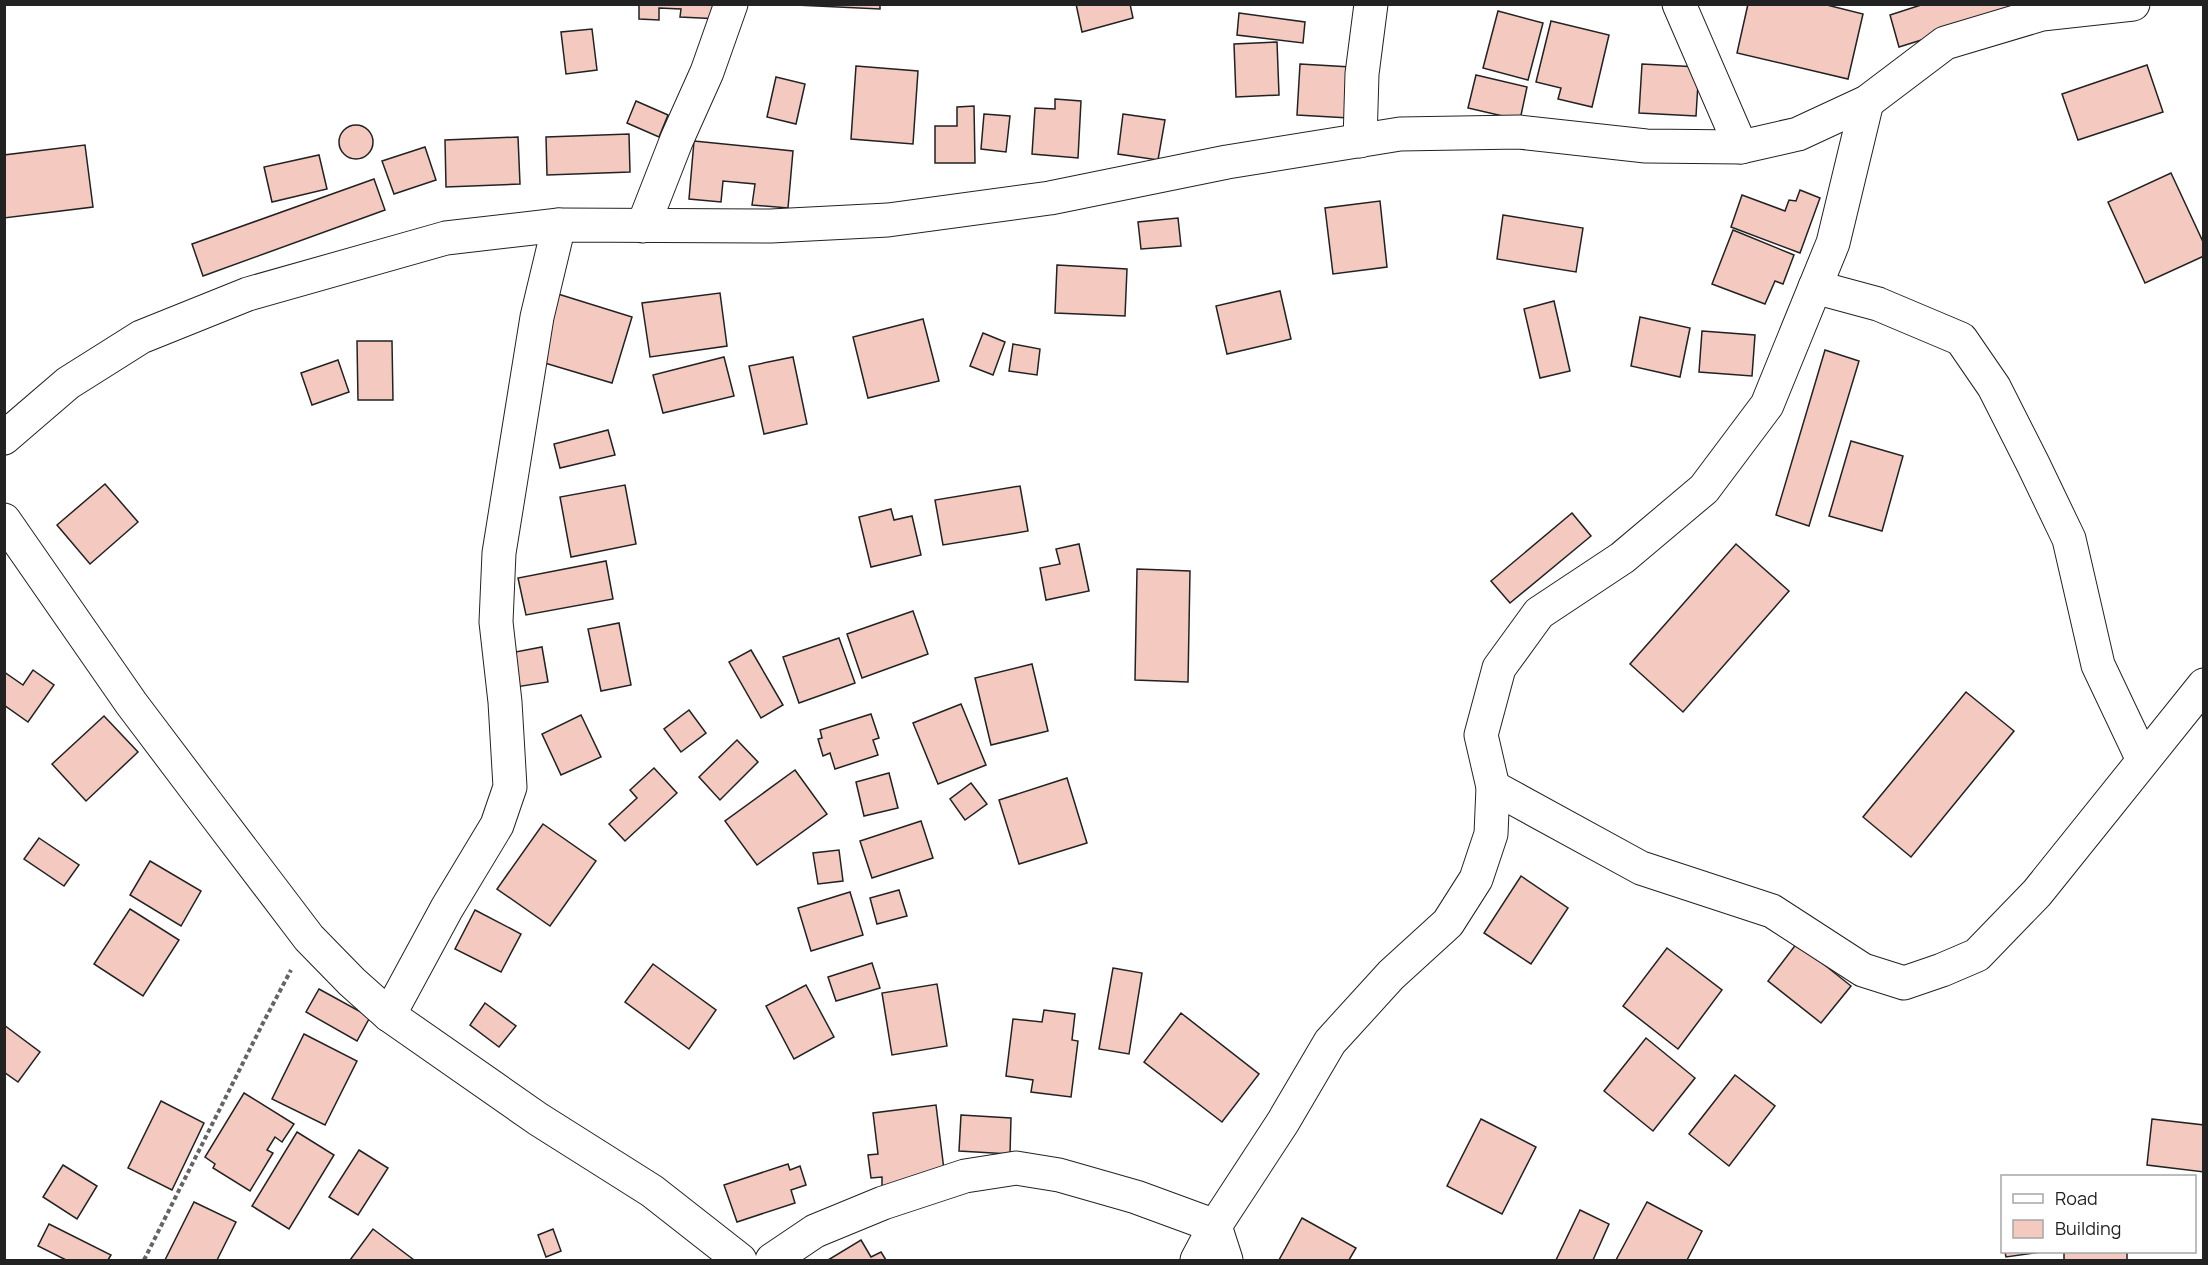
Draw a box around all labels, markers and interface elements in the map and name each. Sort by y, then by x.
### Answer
legend [2001,1175,2196,1253]
text: Road [2055,1186,2098,1210]
text: Building [2055,1216,2121,1240]

